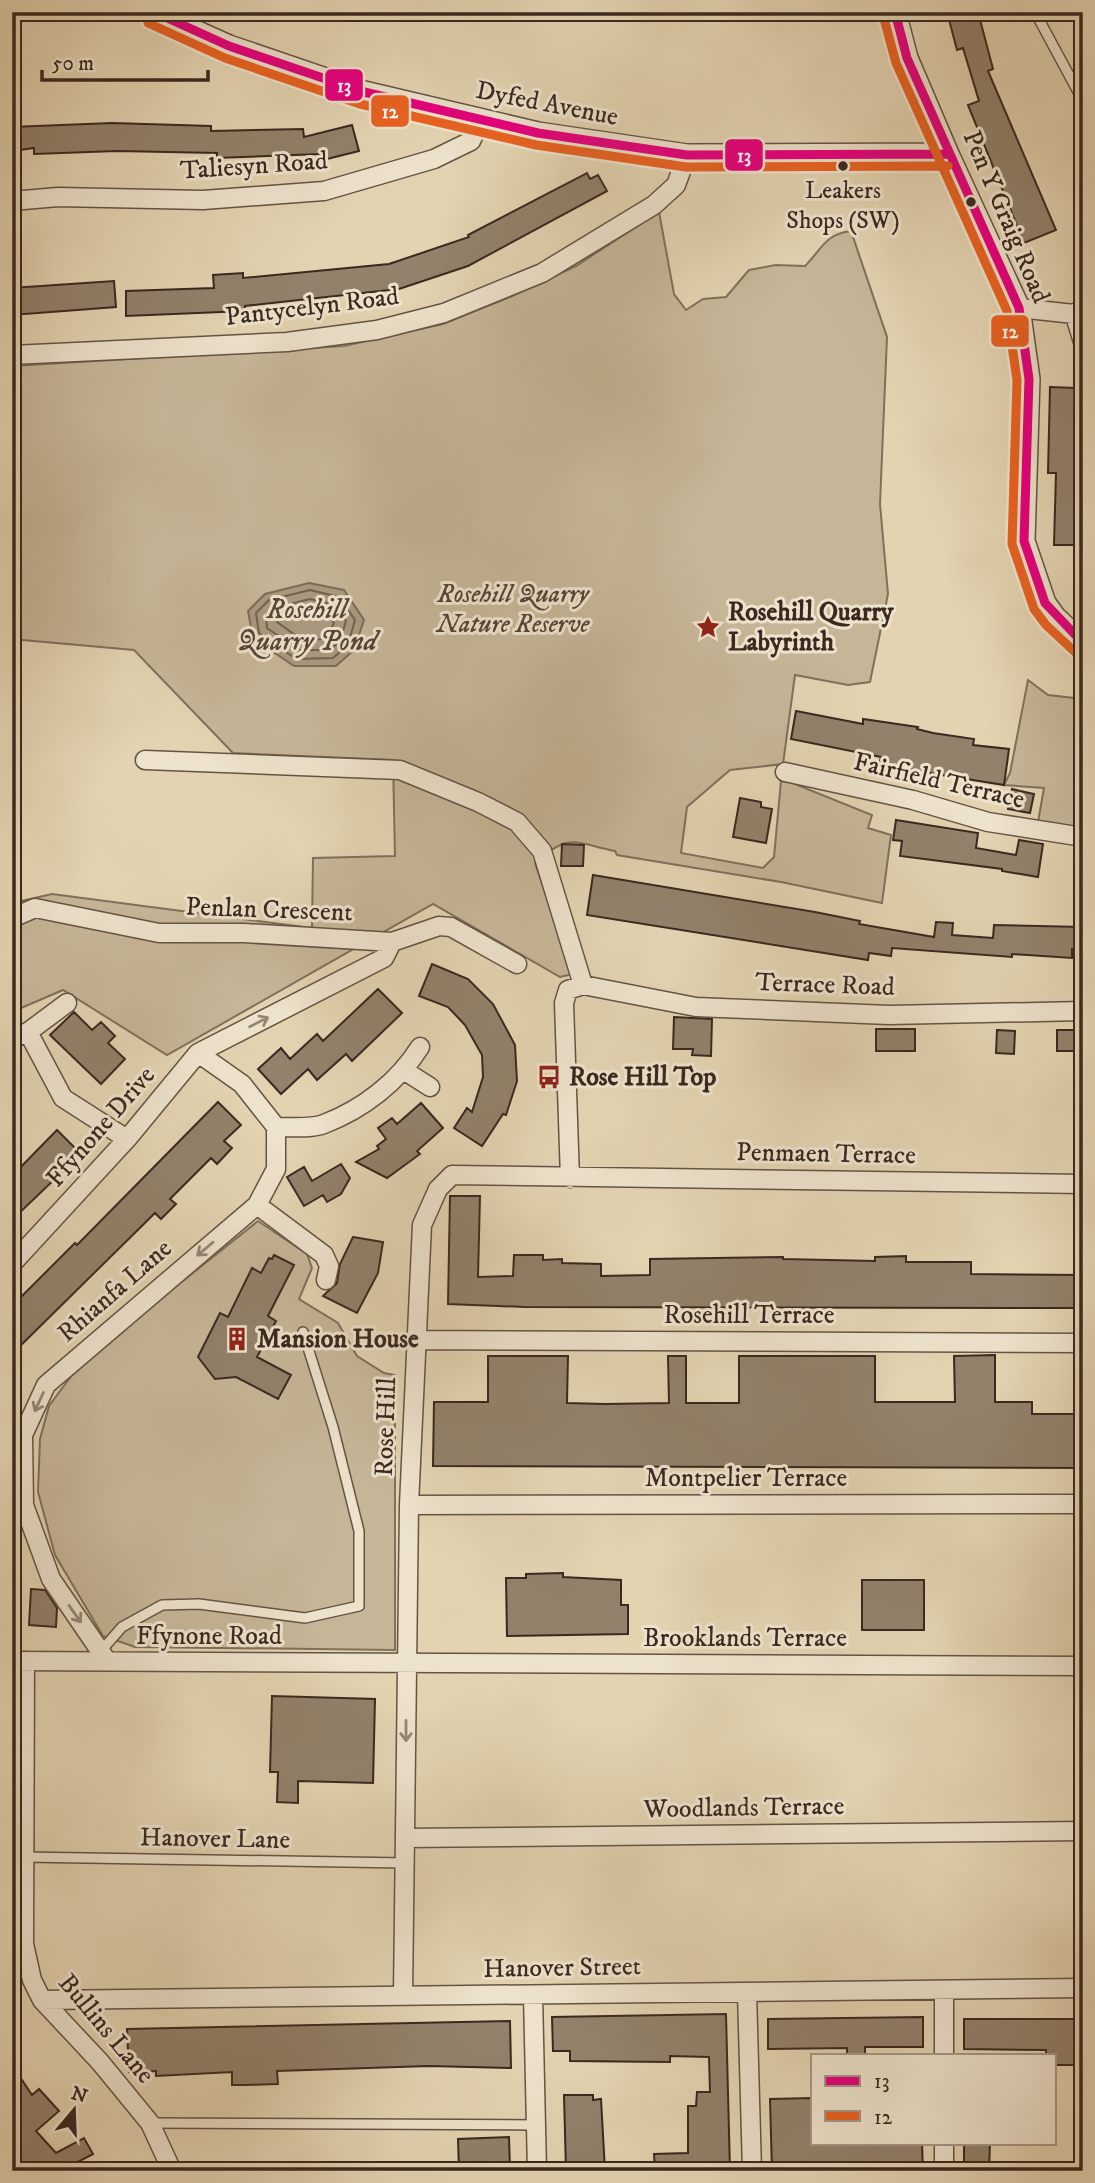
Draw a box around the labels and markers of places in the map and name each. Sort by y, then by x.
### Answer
marker: Leakers Shops (SW) [836,159,850,173]
place label: Leakers Shops (SW) [786,176,900,236]
unlabelled marker [964,195,978,209]
place label: Rosehill Quarry Labyrinth [728,596,894,659]
place icon: Rosehill Quarry Labyrinth [694,613,722,641]
place label: Rose Hill Top [569,1061,716,1094]
bus stop icon: Rose Hill Top [535,1063,563,1091]
place label: Mansion House [257,1323,419,1356]
building icon: Mansion House [223,1325,251,1353]

